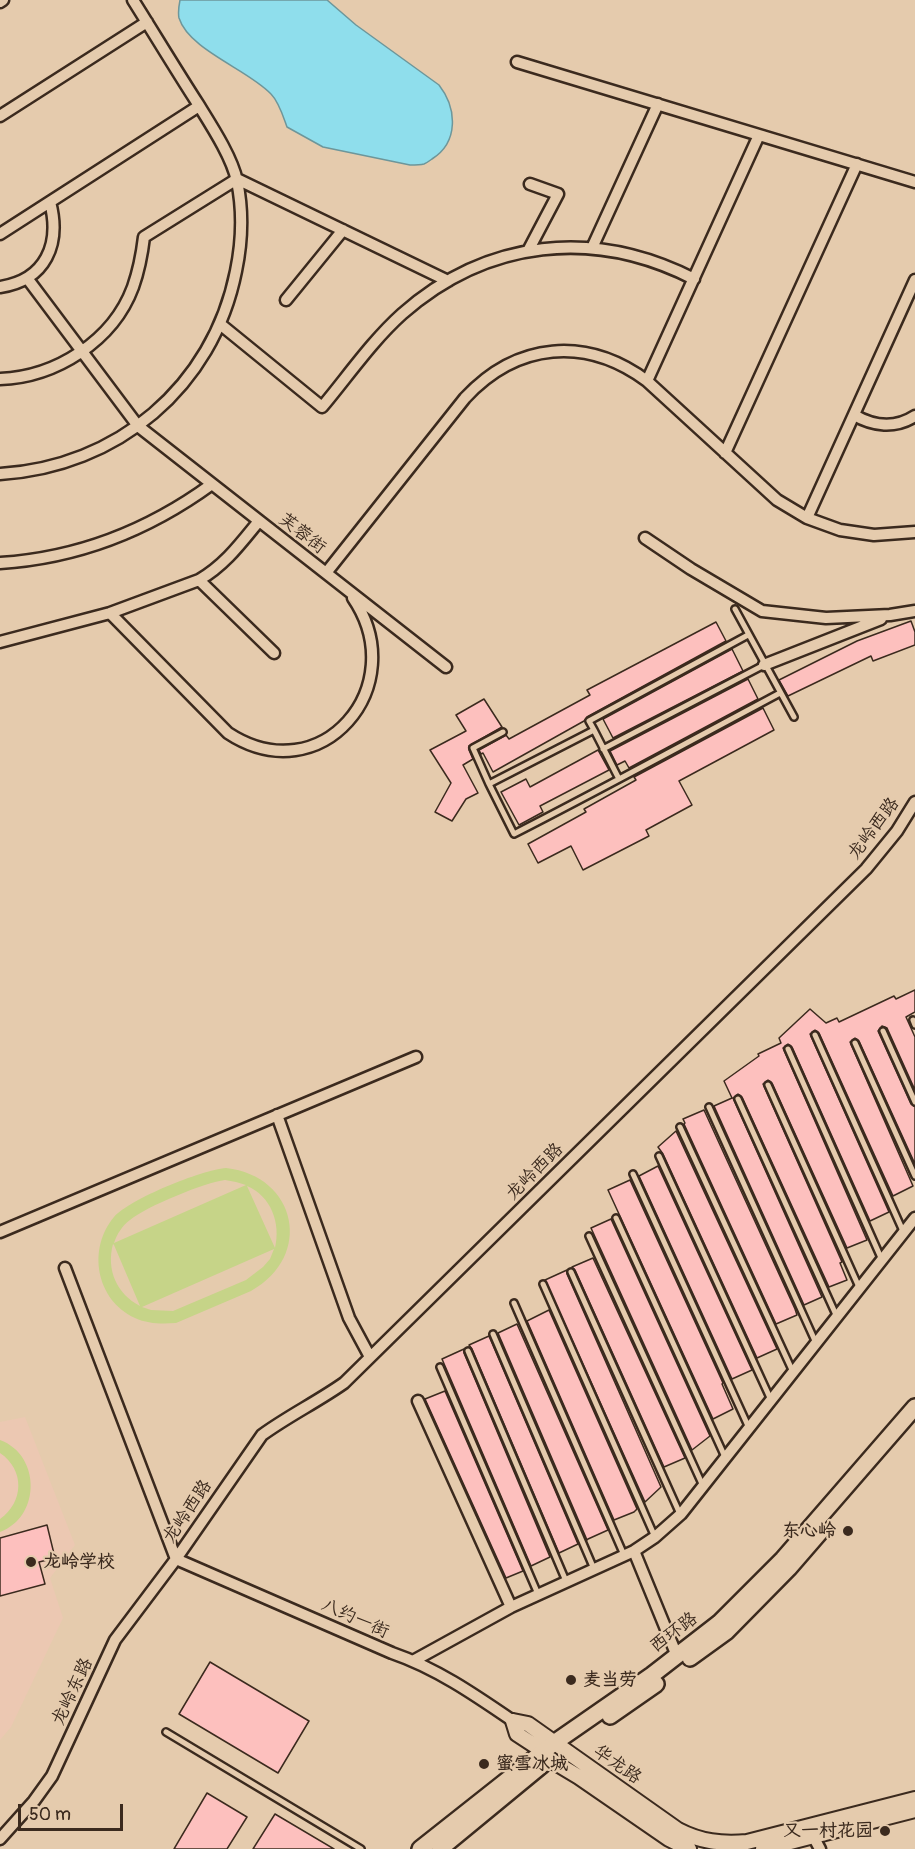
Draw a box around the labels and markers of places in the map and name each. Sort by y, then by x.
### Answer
place label: 东心岭 [782,1520,836,1542]
marker: 东心岭 [841,1524,855,1538]
place label: 龙岭学校 [43,1551,115,1573]
marker: 龙岭学校 [24,1555,38,1569]
place label: 麦当劳 [583,1669,637,1691]
marker: 麦当劳 [564,1673,578,1687]
place label: 蜜雪冰城 [496,1753,568,1775]
marker: 蜜雪冰城 [477,1757,491,1771]
place label: 又一村花园 [783,1820,873,1842]
marker: 又一村花园 [878,1824,892,1838]

